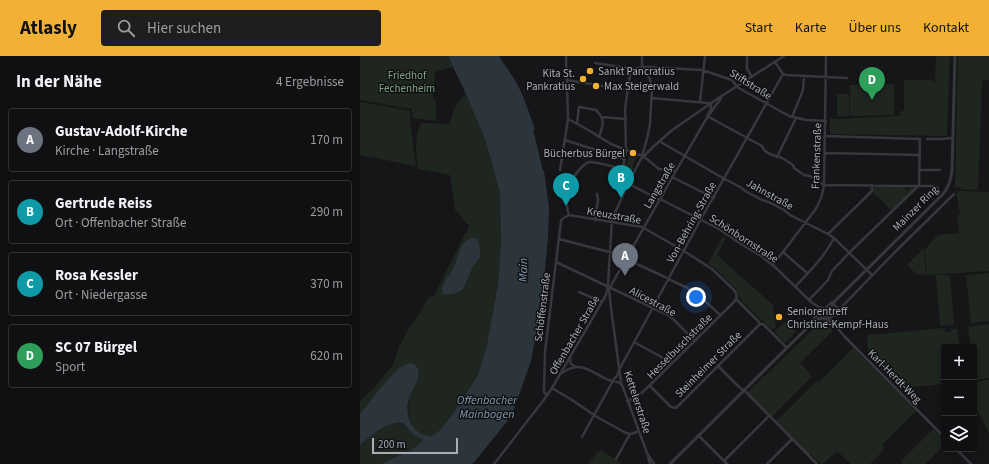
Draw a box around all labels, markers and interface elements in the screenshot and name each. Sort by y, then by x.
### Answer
search box [101,10,381,46]
text: Atlasly [20,15,77,42]
icon: search [115,17,137,39]
text: Hier suchen [147,18,221,39]
text: Start [745,18,773,38]
text: Karte [795,18,826,38]
text: Über uns [848,18,901,38]
text: Kontakt [923,18,969,38]
place label: Sankt Pancratius [598,64,675,79]
street label: Stiftstraße [727,65,775,104]
place label: Kita St. Pankratius [526,66,575,94]
marker: Sankt Pancratius [585,66,595,76]
pin: D [859,67,885,100]
park label: Friedhof Fechenheim [379,68,435,96]
text: In der Nähe [16,70,102,94]
text: 4 Ergebnisse [276,73,344,91]
marker: Kita St. Pankratius [578,74,588,84]
place label: Max Steigerwald [604,79,679,94]
marker: Max Steigerwald [591,81,601,91]
text: Gustav-Adolf-Kirche [55,121,188,142]
street label: Frankenstraße [808,122,825,189]
text: A [26,131,34,149]
text: 170 m [310,131,343,149]
text: Kirche · Langstraße [55,142,159,160]
place label: Bücherbus Bürgel [544,146,625,161]
marker: Bücherbus Bürgel [628,148,638,158]
street label: Langstraße [640,159,679,211]
pin: B [608,165,634,198]
pin: C [553,173,579,206]
street label: Jahnstraße [743,175,797,214]
street label: Von-Behring-Straße [663,179,720,265]
street label: Mainzer Ring [889,182,942,234]
text: Gertrude Reiss [55,193,152,214]
text: B [26,203,34,221]
text: 290 m [310,203,343,221]
street label: Kreuzstraße [585,203,643,228]
street label: Schönbornstraße [706,210,782,267]
text: Ort · Offenbacher Straße [55,214,186,232]
pin: A [612,243,638,276]
water label: Main [515,258,532,282]
text: Rosa Kessler [55,265,138,286]
street label: Schöffenstraße [531,271,554,342]
text: C [26,275,34,293]
text: 370 m [310,275,343,293]
street label: Alicestraße [627,283,679,320]
text: Ort · Niedergasse [55,286,147,304]
your location [686,287,706,307]
street label: Offenbacher Straße [546,292,603,378]
place label: Seniorentreff Christine-Kempf-Haus [787,304,889,332]
street label: Hesselbuschstraße [643,310,716,382]
marker: Seniorentreff Christine-Kempf-Haus [774,312,784,322]
street label: Steinheimer Straße [672,327,745,401]
text: SC 07 Bürgel [55,337,137,358]
map controls [941,344,977,452]
button: + [941,344,977,380]
street label: Karl-Herdt-Weg [864,346,925,407]
text: D [26,347,34,365]
text: 620 m [310,347,343,365]
text: Sport [55,358,85,376]
street label: Kettelerstraße [620,369,655,436]
button: − [941,380,977,416]
water label: Offenbacher Mainbogen [457,392,518,423]
button: layers [941,416,977,452]
scale bar [372,436,458,455]
text: 200 m [378,437,406,452]

